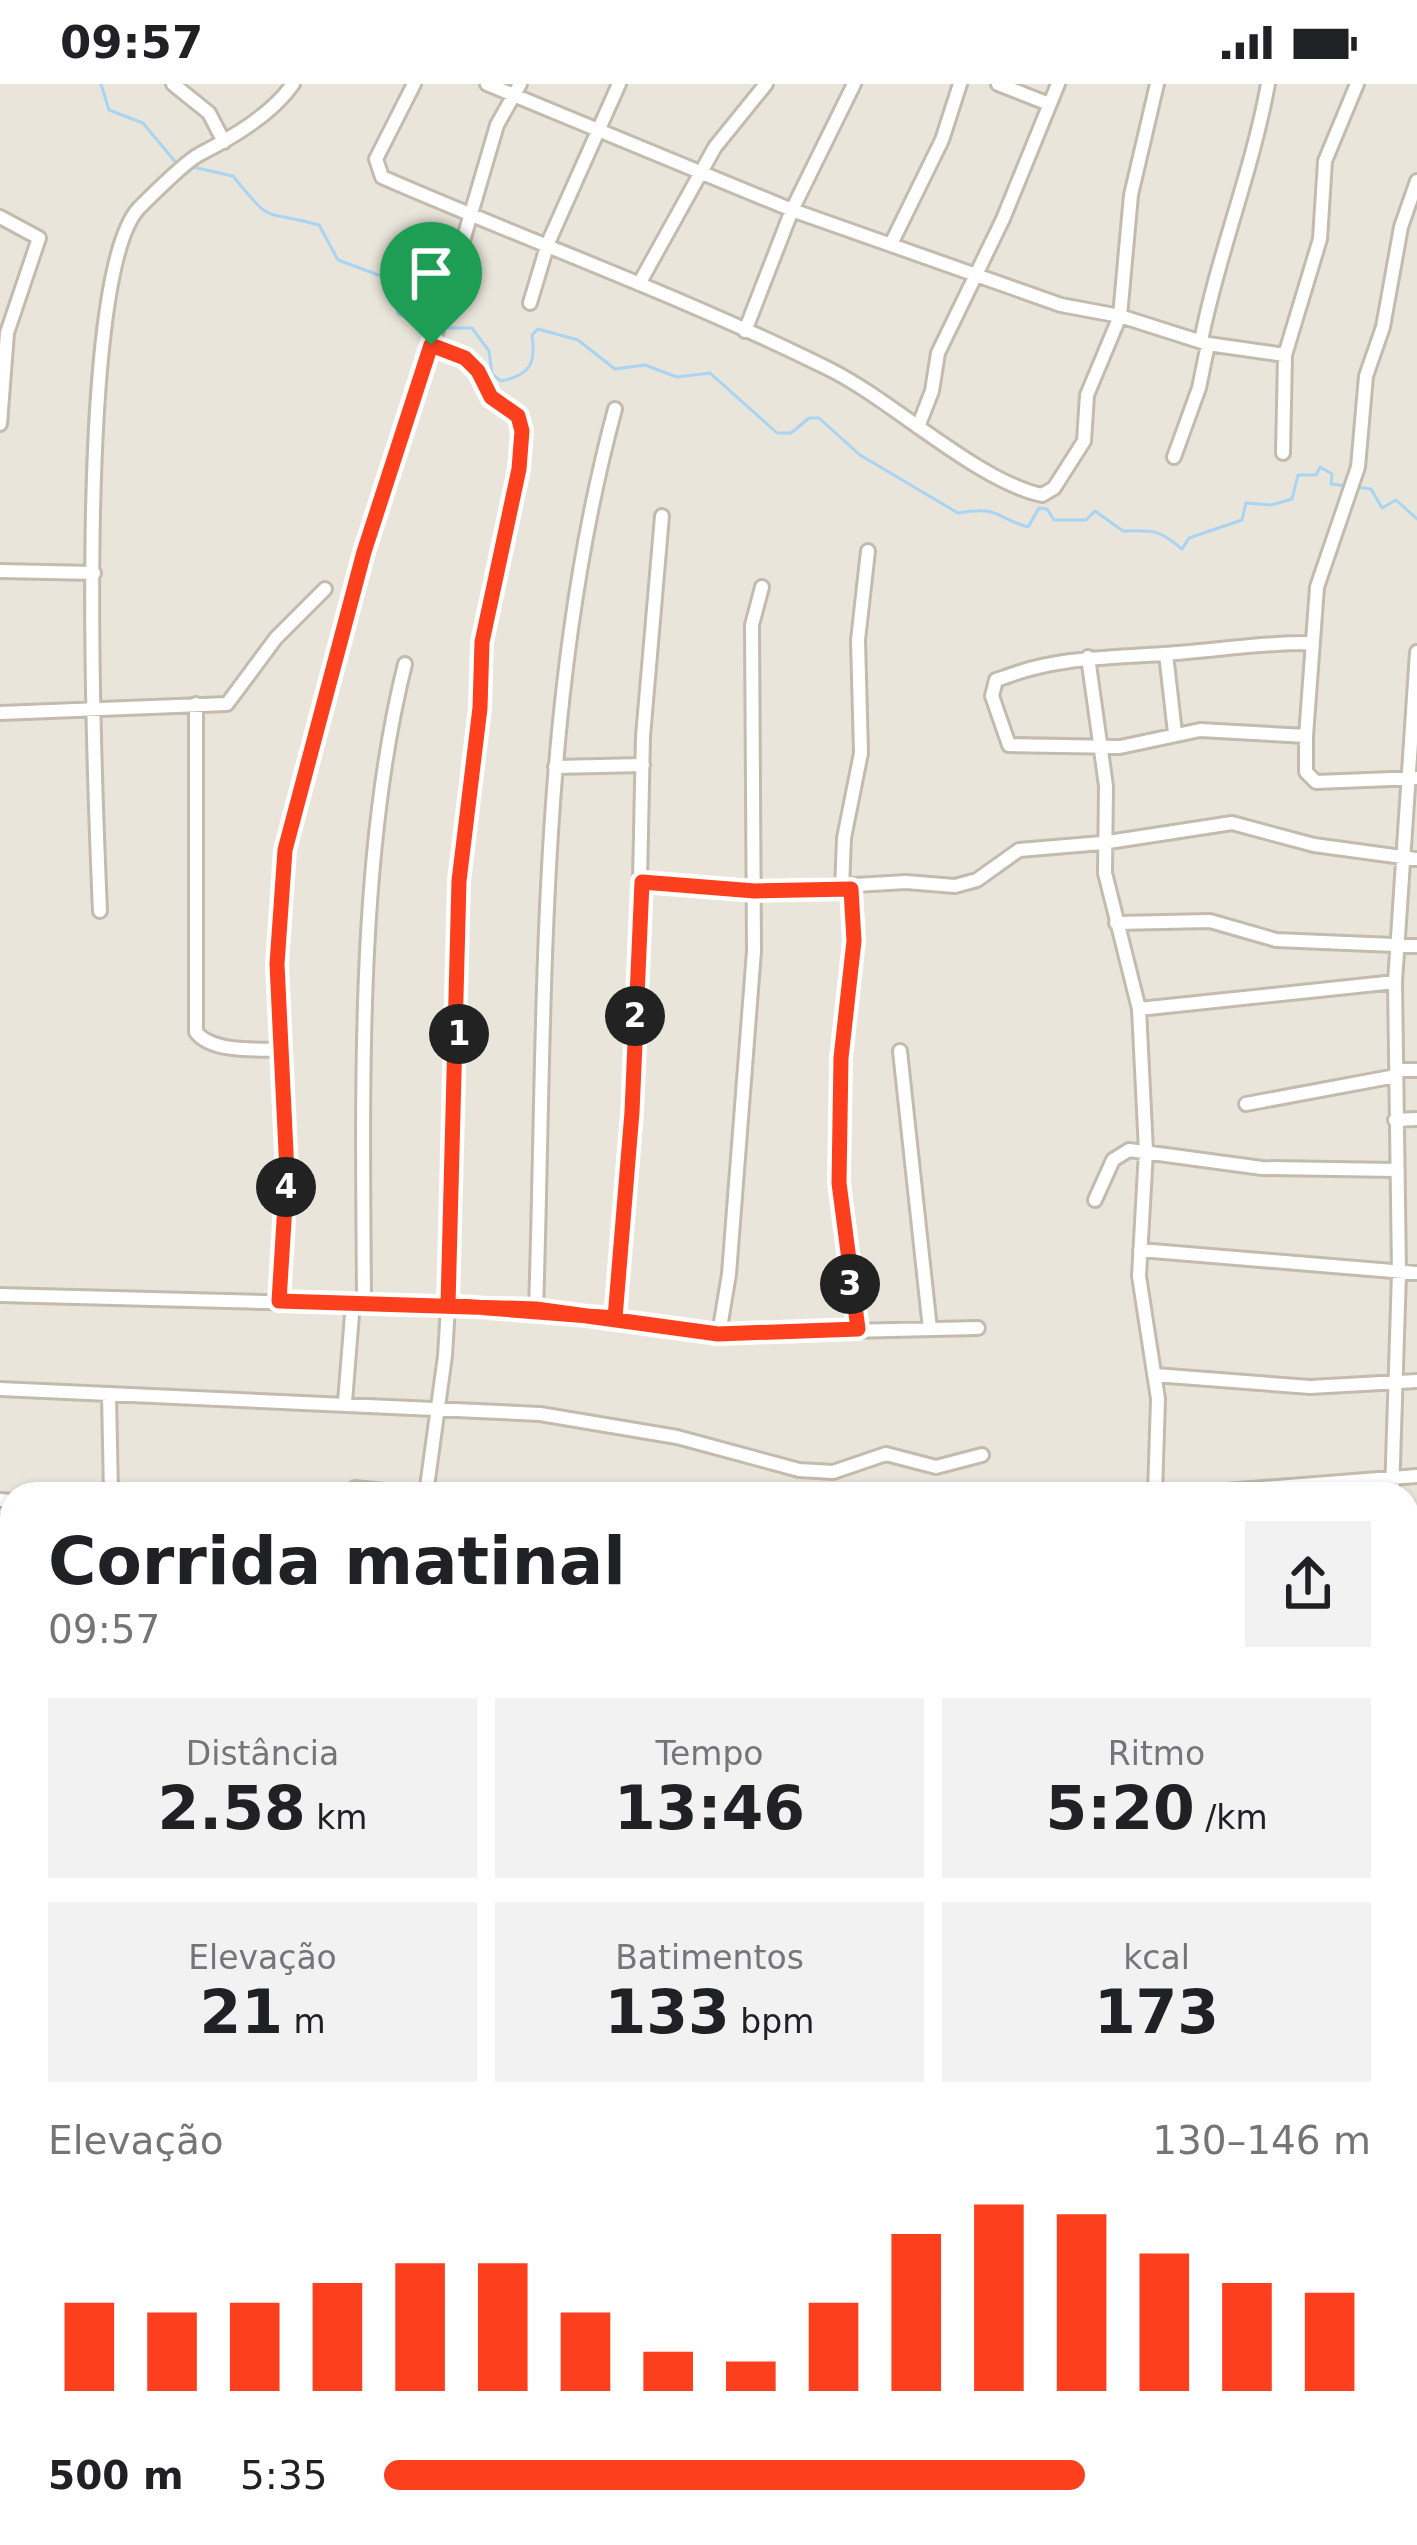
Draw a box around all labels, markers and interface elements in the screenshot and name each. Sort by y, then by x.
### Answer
text: 09:57 [60,16,203,69]
pin [380,222,482,345]
icon: arrive [398,240,464,306]
pin: 2 [605,986,665,1046]
text: 2 [624,996,646,1035]
pin: 1 [429,1004,489,1064]
text: 1 [448,1014,470,1053]
pin: 4 [256,1157,316,1217]
text: 4 [275,1167,297,1206]
pin: 3 [820,1254,880,1314]
text: 3 [839,1264,861,1303]
button: share [1245,1521,1371,1647]
text: Corrida matinal [48,1523,626,1600]
text: 09:57 [48,1607,160,1652]
text: Distância [186,1734,339,1773]
text: Tempo [655,1734,764,1773]
text: Ritmo [1108,1734,1205,1773]
text: 2.58 [158,1773,306,1843]
text: 13:46 [614,1773,805,1843]
text: 5:20 [1045,1773,1195,1843]
text: km [306,1798,367,1837]
text: /km [1195,1798,1268,1837]
text: Elevação [188,1938,337,1977]
text: Batimentos [615,1938,804,1977]
text: kcal [1123,1938,1190,1977]
text: 21 [199,1977,283,2047]
text: 133 [605,1977,730,2047]
text: 173 [1094,1977,1219,2047]
text: m [283,2002,326,2041]
text: bpm [730,2002,814,2041]
text: Elevação [48,2118,224,2163]
text: 130–146 m [1152,2118,1371,2163]
text: 500 m [48,2453,184,2498]
text: 5:35 [240,2453,328,2498]

